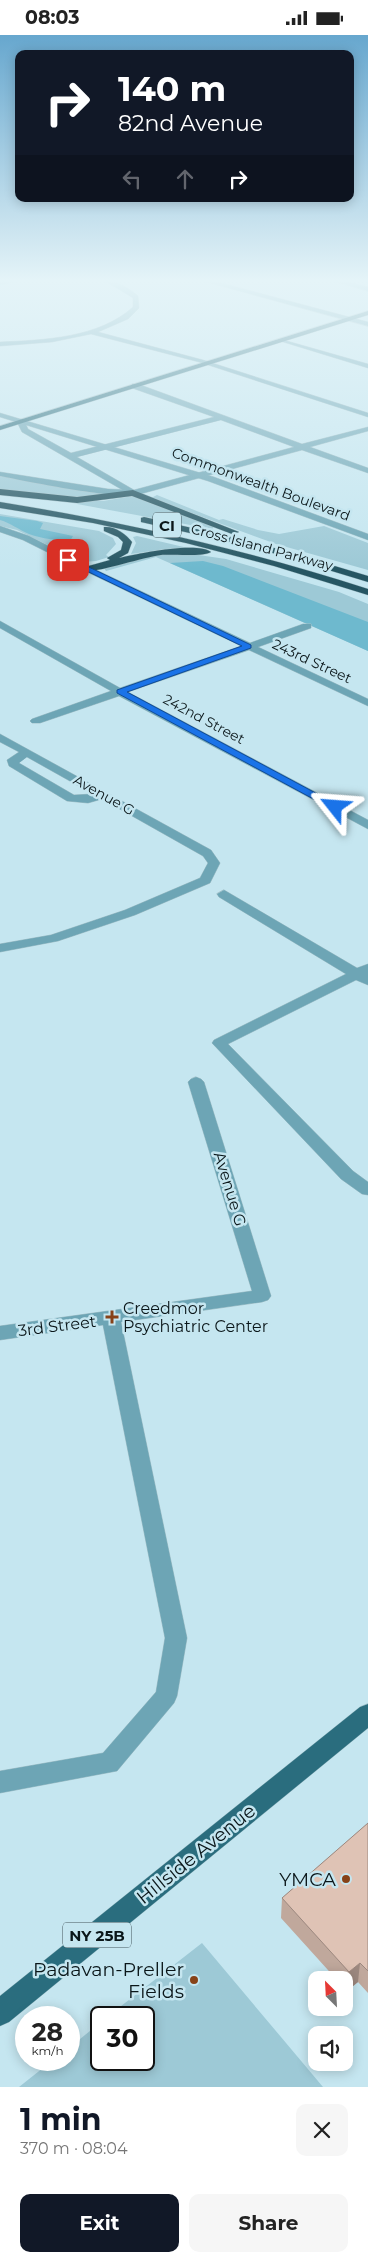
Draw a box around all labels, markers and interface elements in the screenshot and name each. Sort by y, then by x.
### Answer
text: 08:03 [25,6,79,29]
text: 140 m [118,67,226,110]
icon: right [35,70,100,135]
text: 82nd Avenue [118,110,263,137]
icon: left [118,165,146,193]
icon: ahead [171,165,199,193]
icon: right [224,165,252,193]
street label: Commonwealth Boulevard [169,443,353,525]
road number: CI [153,513,181,537]
street label: Cross Island Parkway [189,519,335,575]
pin [47,539,89,581]
icon: arrive [54,546,82,574]
street label: 243rd Street [269,635,355,687]
street label: 242nd Street [160,690,248,748]
street label: Avenue G [70,771,138,819]
position arrow [308,780,360,832]
street label: Avenue G [210,1149,250,1229]
place label: Creedmor Psychiatric Center [123,1299,268,1336]
marker: Creedmor Psychiatric Center [105,1310,119,1324]
street label: 3rd Street [17,1312,98,1340]
street label: Hillside Avenue [132,1799,260,1909]
place label: YMCA [279,1868,336,1891]
marker: YMCA [340,1873,352,1885]
road number: NY 25B [63,1923,131,1947]
place label: Padavan-Preller Fields [33,1958,184,2003]
north arrow [308,1971,352,2016]
map controls [308,1971,353,2071]
marker: Padavan-Preller Fields [188,1974,200,1986]
speed limit sign: 30 [90,2006,155,2071]
text: 28 [32,2017,63,2047]
button: sound [308,2026,353,2071]
text: km/h [31,2043,64,2058]
text: 1 min [20,2101,101,2138]
button: close [296,2104,348,2156]
text: 370 m · 08:04 [20,2139,127,2158]
button: Exit [20,2194,179,2252]
button: Share [189,2194,348,2252]

